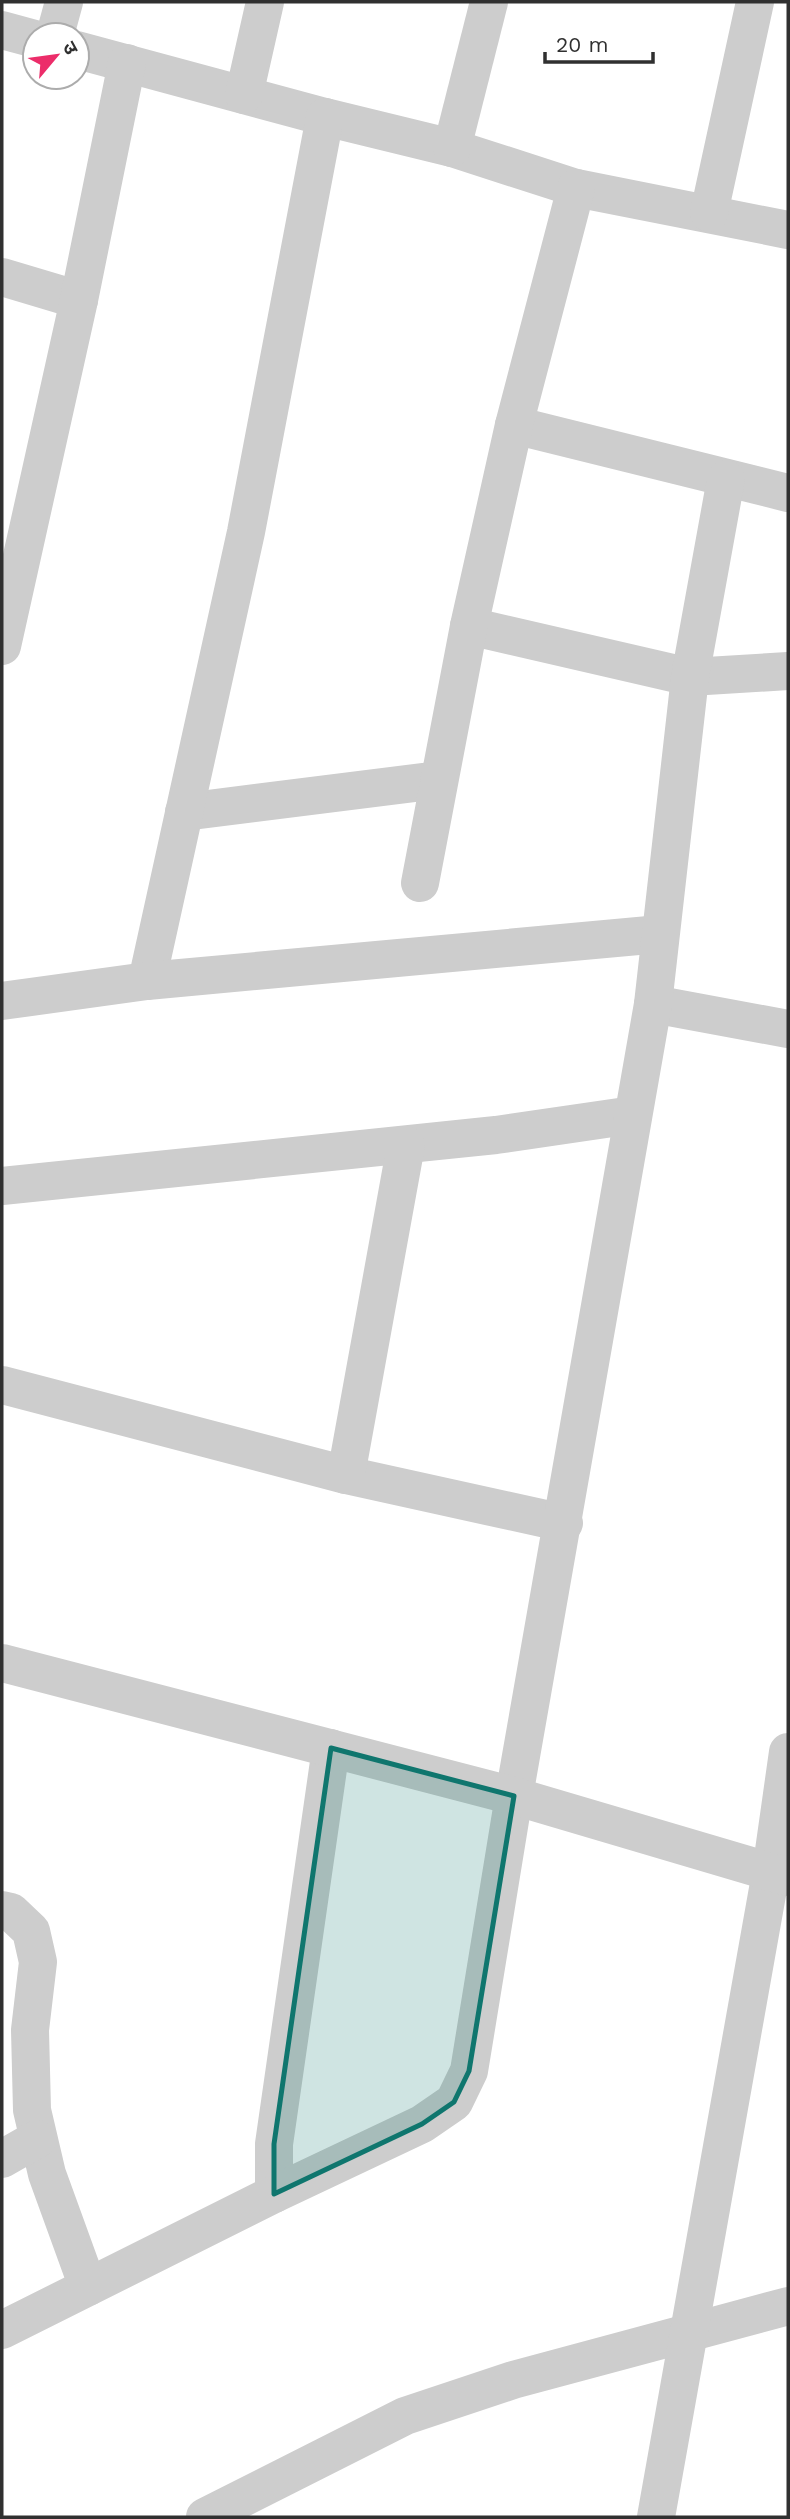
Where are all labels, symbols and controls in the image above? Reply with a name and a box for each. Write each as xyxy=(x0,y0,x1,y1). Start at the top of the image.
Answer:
north arrow xyxy=(21,21,91,91)
scale bar xyxy=(545,21,654,65)
text: 20 m xyxy=(556,32,608,57)
text: उ xyxy=(58,38,84,59)

